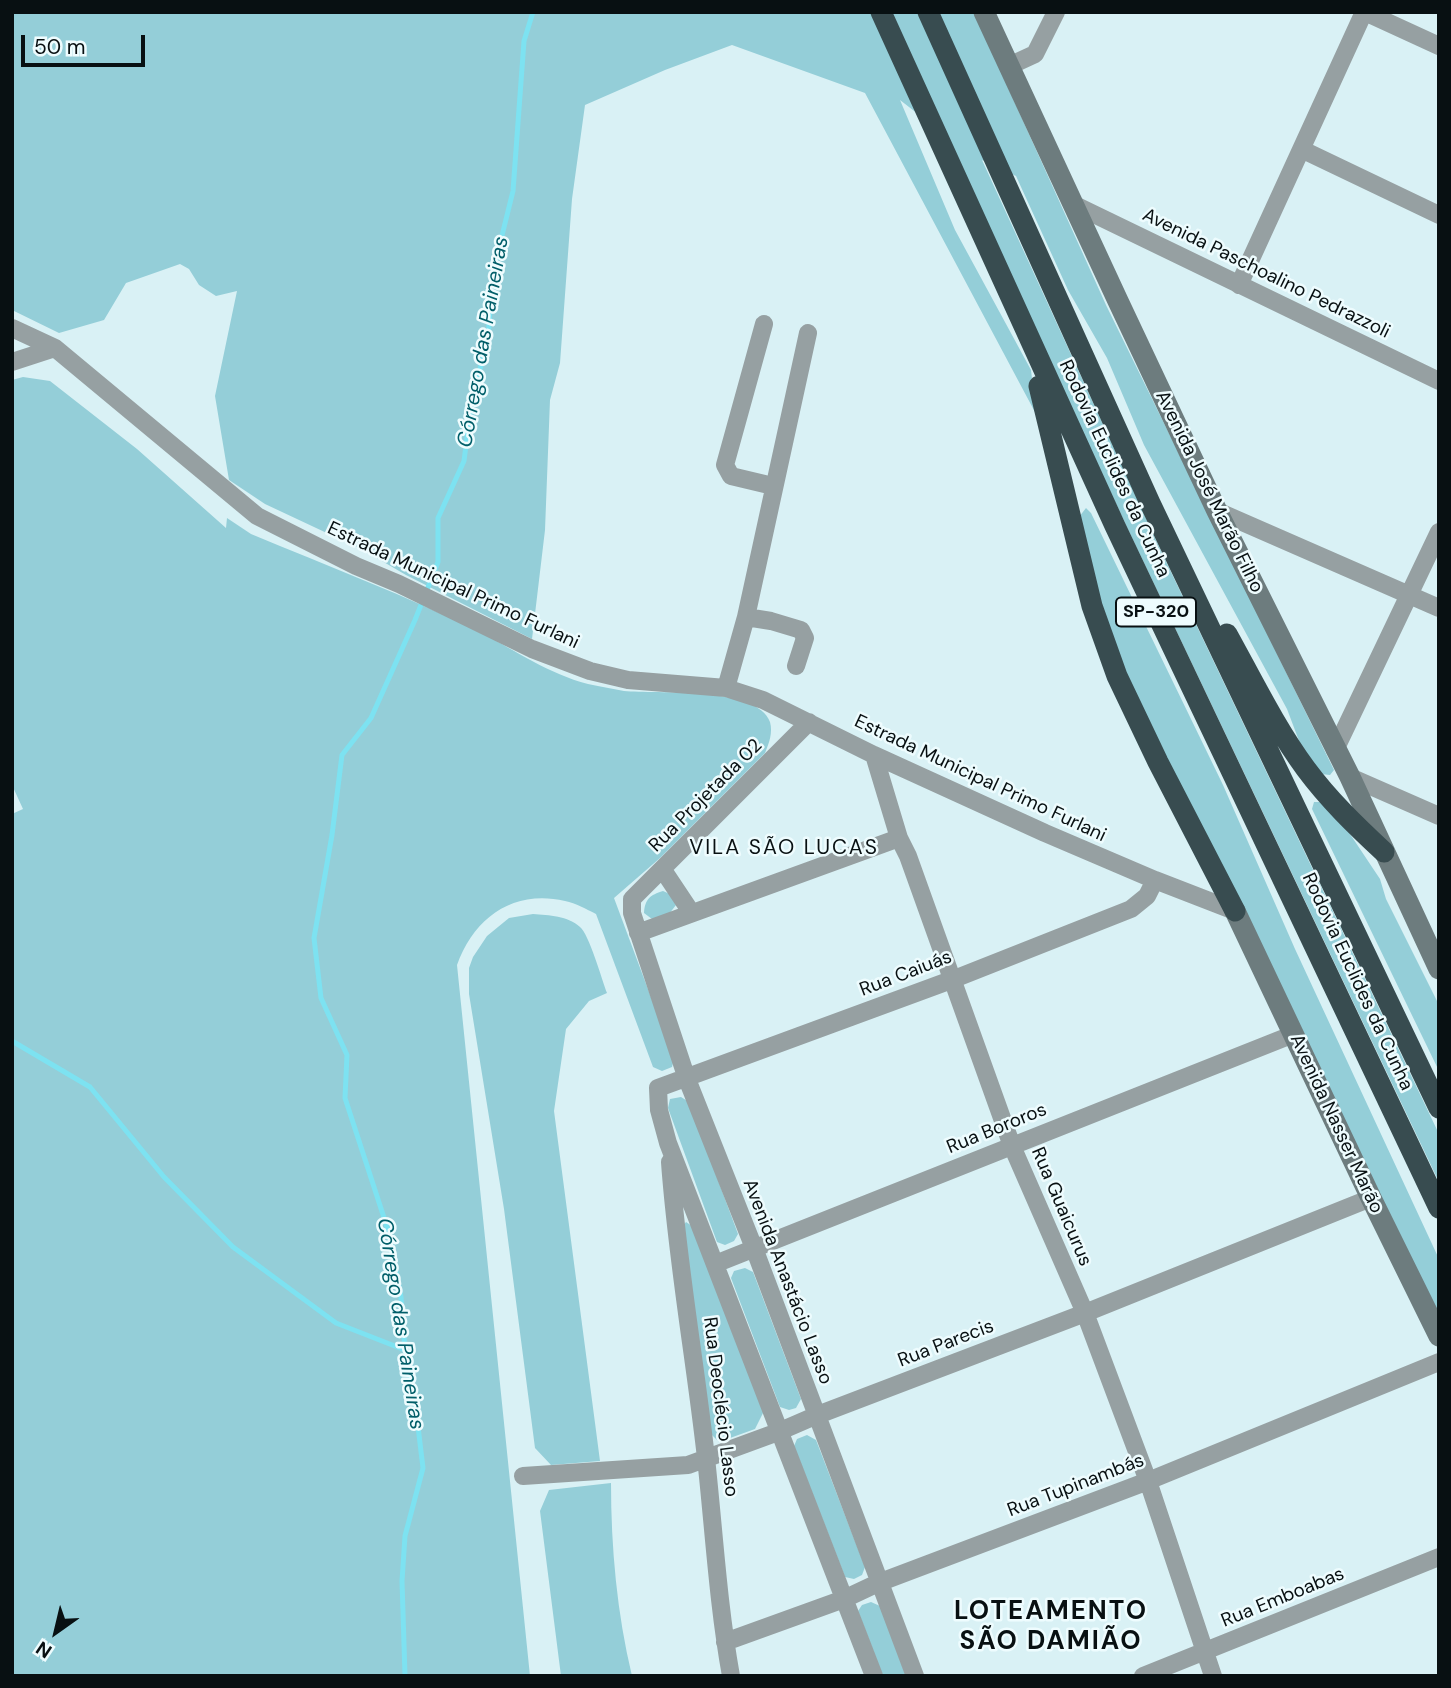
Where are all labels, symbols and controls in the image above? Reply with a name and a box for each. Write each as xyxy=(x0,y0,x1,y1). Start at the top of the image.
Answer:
scale bar xyxy=(24,21,149,65)
text: 50 m xyxy=(34,33,85,61)
street label: Avenida Paschoalino Pedrazzoli xyxy=(1138,204,1394,344)
water label: Córrego das Paineiras xyxy=(453,235,515,449)
street label: Rodovia Euclides da Cunha xyxy=(1054,357,1174,581)
street label: Avenida José Marão Filho xyxy=(1150,387,1268,597)
street label: Estrada Municipal Primo Furlani xyxy=(323,518,583,654)
road number: SP-320 xyxy=(1116,598,1196,626)
street label: Estrada Municipal Primo Furlani xyxy=(850,711,1110,847)
street label: Rua Projetada 02 xyxy=(645,735,767,857)
district label: VILA SÃO LUCAS xyxy=(691,835,877,861)
street label: Rodovia Euclides da Cunha xyxy=(1297,870,1417,1094)
street label: Rua Caiuás xyxy=(857,946,955,1002)
street label: Avenida Nasser Marão xyxy=(1284,1031,1388,1217)
street label: Rua Bororos xyxy=(944,1099,1050,1159)
street label: Rua Guaicurus xyxy=(1026,1144,1096,1270)
street label: Avenida Anastácio Lasso xyxy=(737,1176,837,1388)
water label: Córrego das Paineiras xyxy=(371,1217,429,1431)
street label: Rua Parecis xyxy=(895,1315,997,1373)
street label: Rua Deoclécio Lasso xyxy=(698,1316,742,1498)
street label: Rua Tupinambás xyxy=(1004,1449,1148,1523)
street label: Rua Emboabas xyxy=(1218,1563,1348,1633)
district label: LOTEAMENTO SÃO DAMIÃO xyxy=(955,1596,1147,1658)
north arrow xyxy=(21,1597,91,1667)
text: N xyxy=(31,1636,57,1664)

